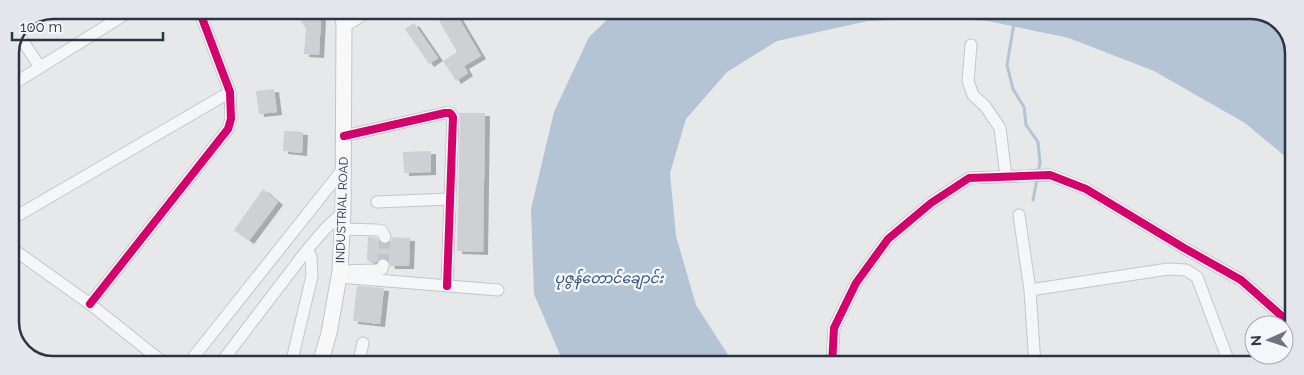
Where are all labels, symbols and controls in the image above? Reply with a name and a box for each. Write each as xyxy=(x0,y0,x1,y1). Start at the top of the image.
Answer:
scale bar xyxy=(12,10,164,42)
text: 100 m xyxy=(20,18,62,36)
street label: INDUSTRIAL ROAD xyxy=(333,156,351,263)
water label: ပုဇွန်တောင်ချောင်း xyxy=(555,268,665,290)
north arrow xyxy=(1244,315,1294,365)
text: N xyxy=(1248,335,1264,346)

